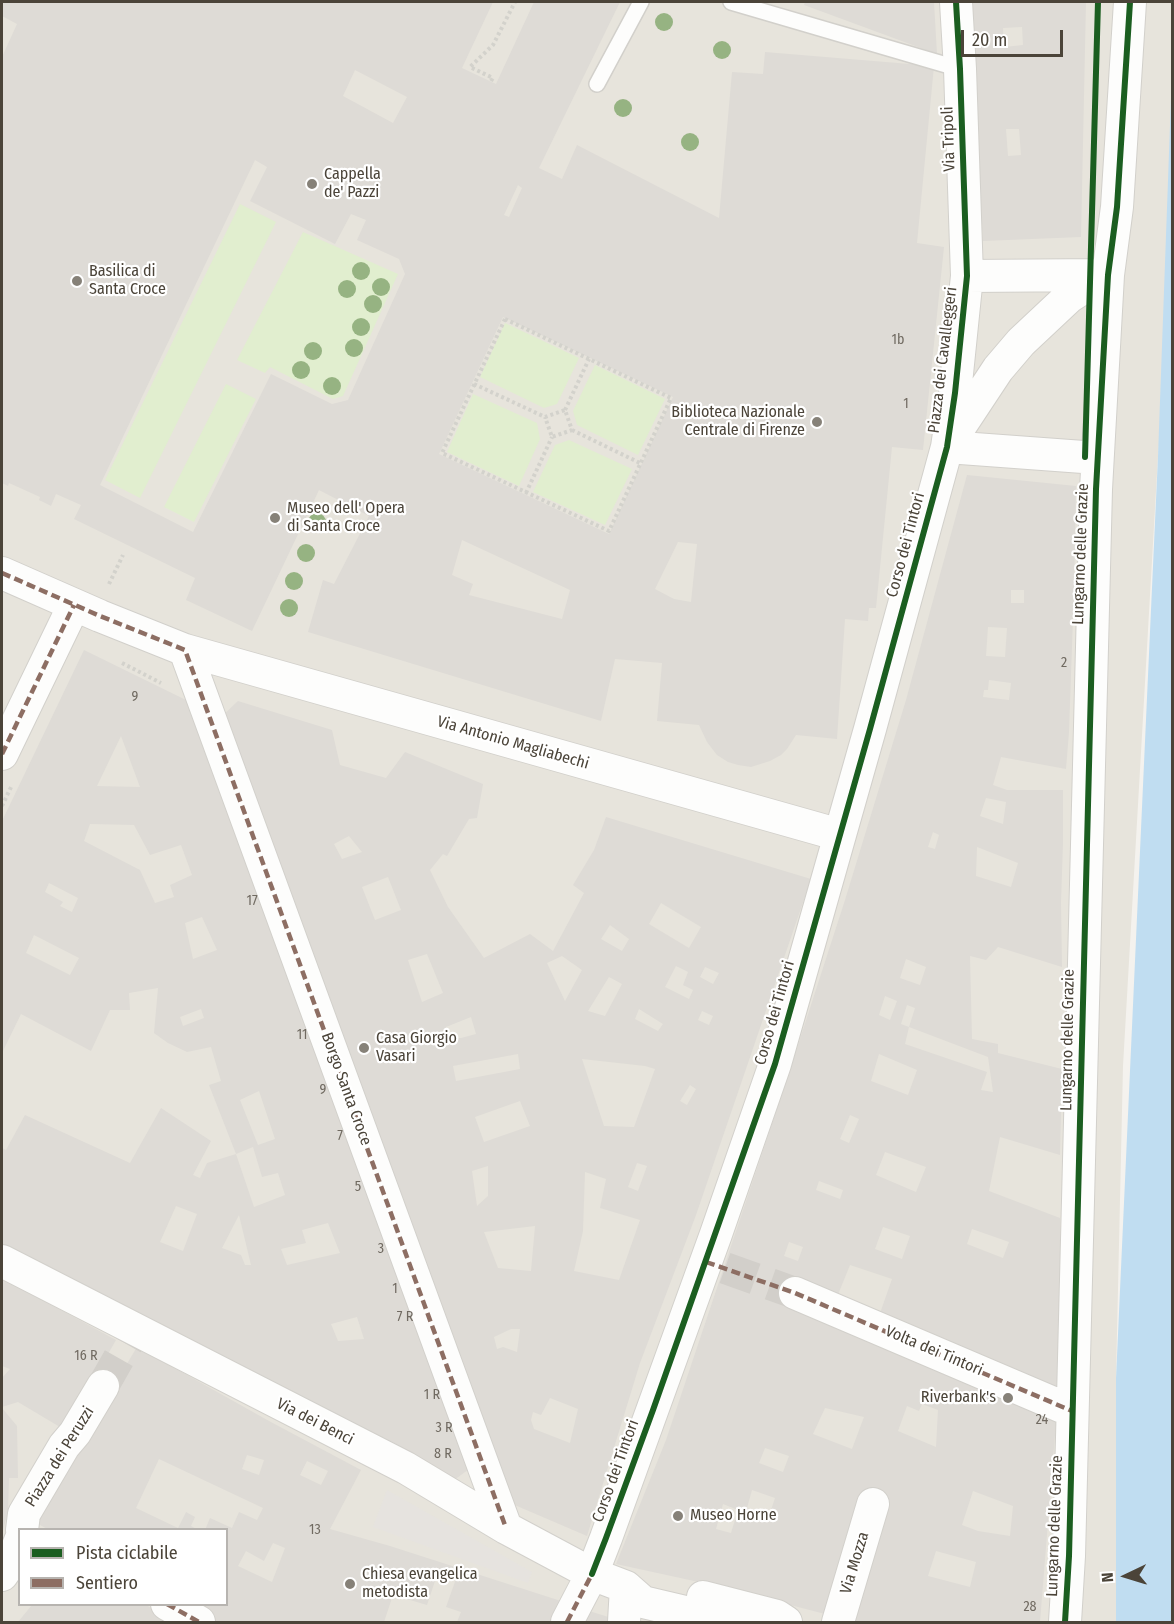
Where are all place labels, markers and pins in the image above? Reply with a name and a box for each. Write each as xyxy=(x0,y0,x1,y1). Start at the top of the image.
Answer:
place label: Cappella de' Pazzi xyxy=(324,165,381,203)
marker: Cappella de' Pazzi xyxy=(305,177,319,191)
place label: Basilica di Santa Croce xyxy=(89,262,166,300)
marker: Basilica di Santa Croce xyxy=(70,274,84,288)
place label: Biblioteca Nazionale Centrale di Firenze xyxy=(671,403,805,441)
marker: Biblioteca Nazionale Centrale di Firenze xyxy=(810,415,824,429)
place label: Museo dell' Opera di Santa Croce xyxy=(287,499,405,537)
marker: Museo dell' Opera di Santa Croce xyxy=(268,511,282,525)
place label: Casa Giorgio Vasari xyxy=(376,1029,457,1067)
marker: Casa Giorgio Vasari xyxy=(357,1041,371,1055)
place label: Riverbank's xyxy=(921,1388,996,1408)
marker: Riverbank's xyxy=(1001,1391,1015,1405)
place label: Museo Horne xyxy=(690,1506,777,1526)
marker: Museo Horne xyxy=(671,1509,685,1523)
place label: Chiesa evangelica metodista xyxy=(362,1565,478,1603)
marker: Chiesa evangelica metodista xyxy=(343,1577,357,1591)

